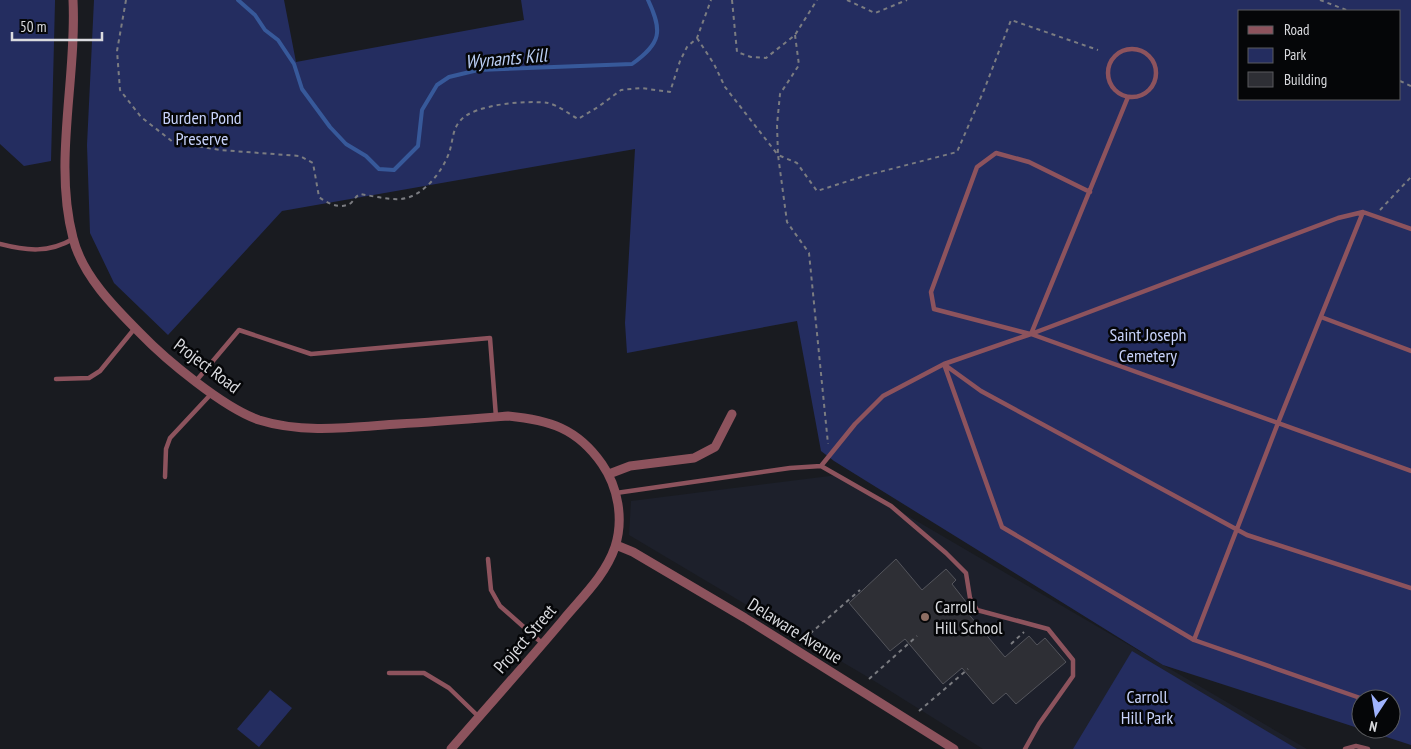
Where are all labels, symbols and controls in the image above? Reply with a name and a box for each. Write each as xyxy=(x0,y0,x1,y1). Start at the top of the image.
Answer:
scale bar xyxy=(12,10,102,42)
legend xyxy=(1238,10,1401,100)
text: 50 m xyxy=(20,17,46,36)
text: Road xyxy=(1284,20,1310,39)
water label: Wynants Kill xyxy=(464,42,549,74)
text: Park xyxy=(1284,45,1306,64)
text: Building xyxy=(1284,70,1327,89)
park label: Burden Pond Preserve xyxy=(162,106,242,150)
park label: Saint Joseph Cemetery xyxy=(1110,323,1186,367)
street label: Project Road xyxy=(169,333,245,398)
street label: Delaware Avenue xyxy=(744,592,847,669)
place label: Carroll Hill School xyxy=(935,595,1003,639)
street label: Project Street xyxy=(488,599,561,678)
marker: Carroll Hill School xyxy=(919,611,931,623)
park label: Carroll Hill Park xyxy=(1121,685,1173,729)
north arrow xyxy=(1351,689,1401,739)
text: N xyxy=(1368,717,1379,736)

